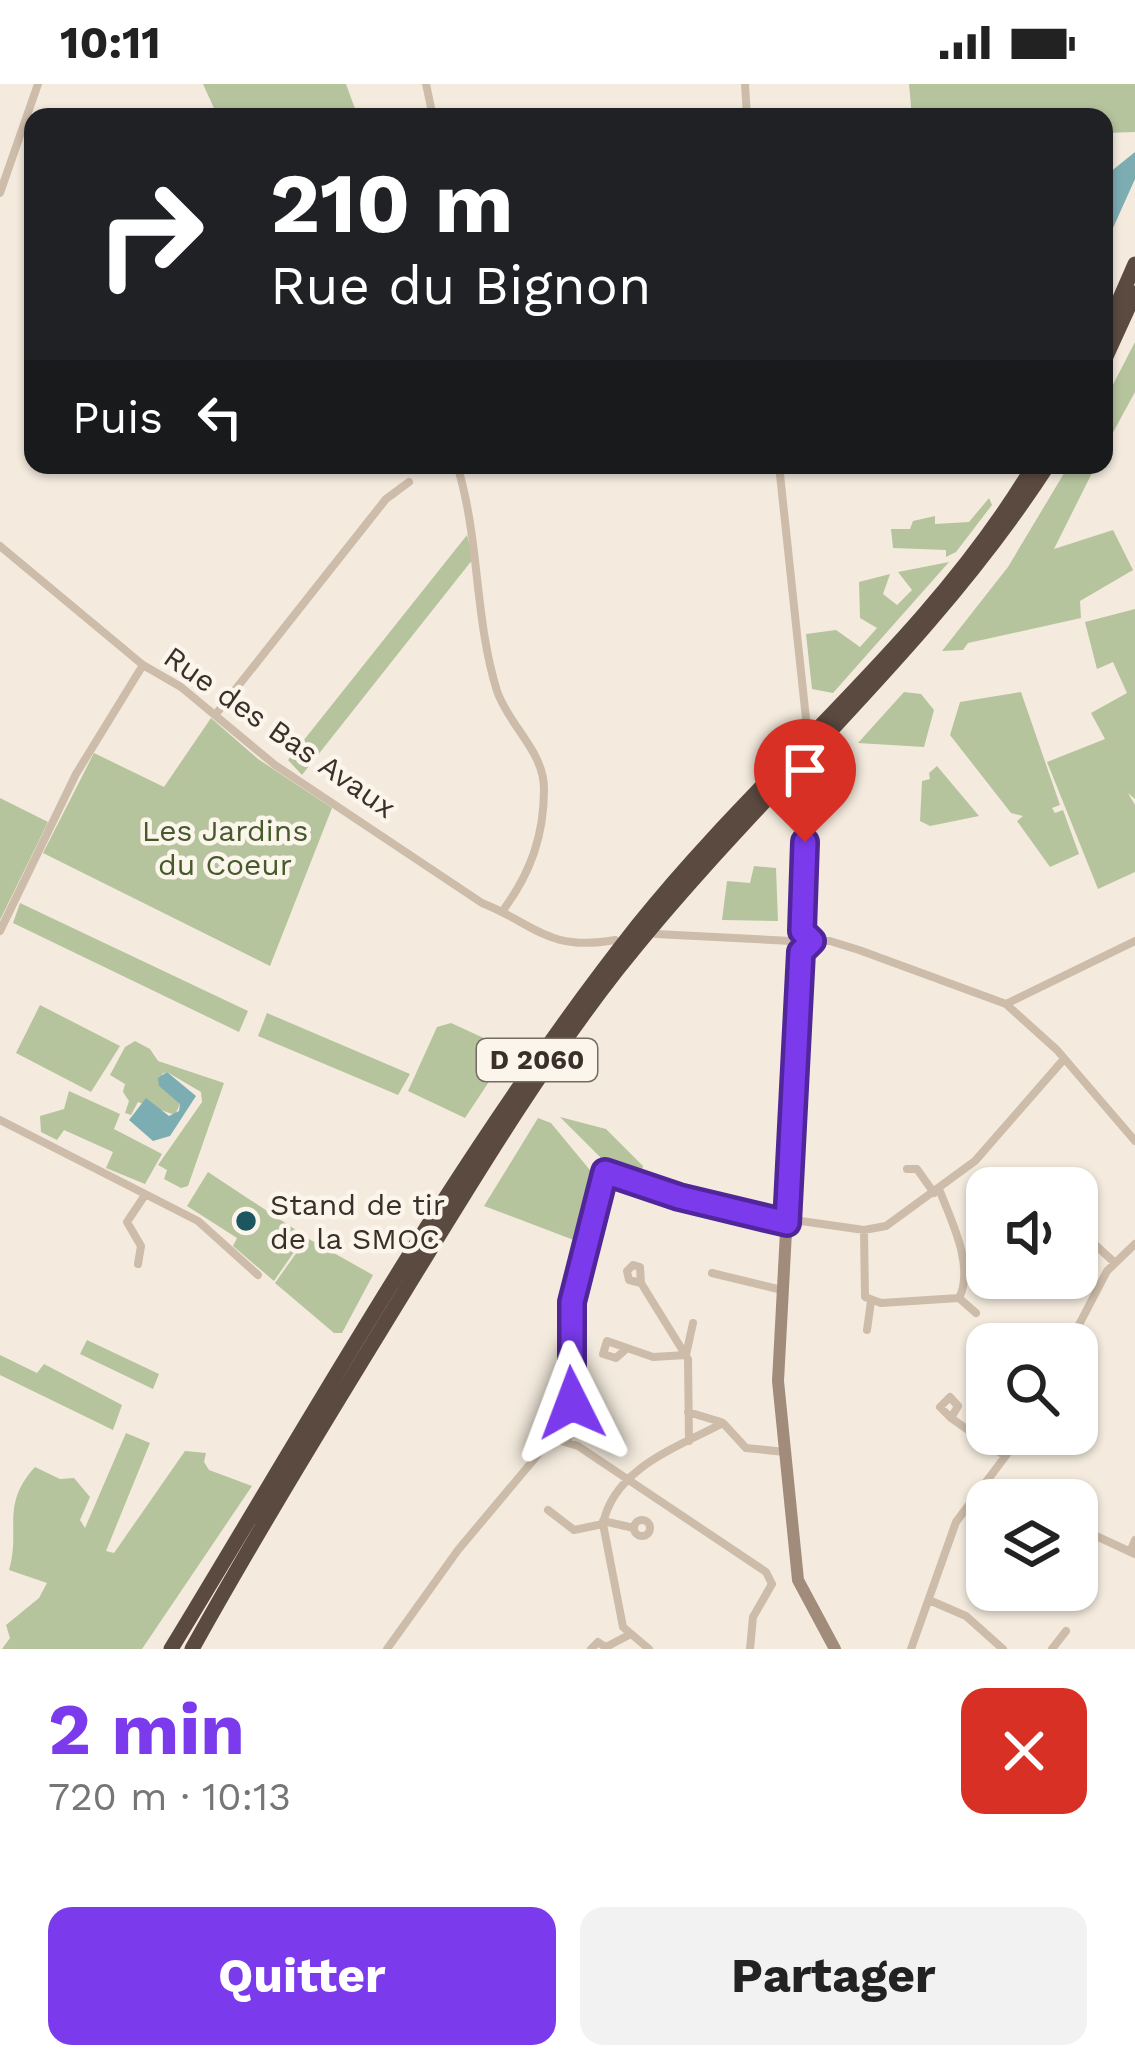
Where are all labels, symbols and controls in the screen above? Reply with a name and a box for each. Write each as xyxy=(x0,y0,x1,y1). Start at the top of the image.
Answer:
text: 10:11 xyxy=(60,16,161,69)
text: 210 m xyxy=(270,154,513,252)
icon: right xyxy=(72,156,228,312)
text: Rue du Bignon xyxy=(270,254,651,317)
icon: left xyxy=(187,384,253,450)
text: Puis xyxy=(72,391,163,444)
street label: Rue des Bas Avaux xyxy=(157,639,403,825)
pin xyxy=(754,719,856,842)
icon: arrive xyxy=(772,737,838,803)
park label: Les Jardins du Coeur xyxy=(142,813,308,882)
road number: D 2060 xyxy=(477,1039,597,1081)
map controls xyxy=(966,1167,1098,1611)
button: sound xyxy=(966,1167,1098,1299)
place label: Stand de tir de la SMOC xyxy=(270,1187,445,1256)
marker: Stand de tir de la SMOC xyxy=(233,1208,259,1234)
button: search xyxy=(966,1323,1098,1455)
position arrow xyxy=(509,1340,635,1466)
button: layers xyxy=(966,1479,1098,1611)
text: 2 min xyxy=(48,1687,245,1771)
button: close xyxy=(961,1688,1087,1814)
text: 720 m · 10:13 xyxy=(48,1774,291,1819)
button: Quitter xyxy=(48,1907,556,2045)
button: Partager xyxy=(580,1907,1087,2045)

